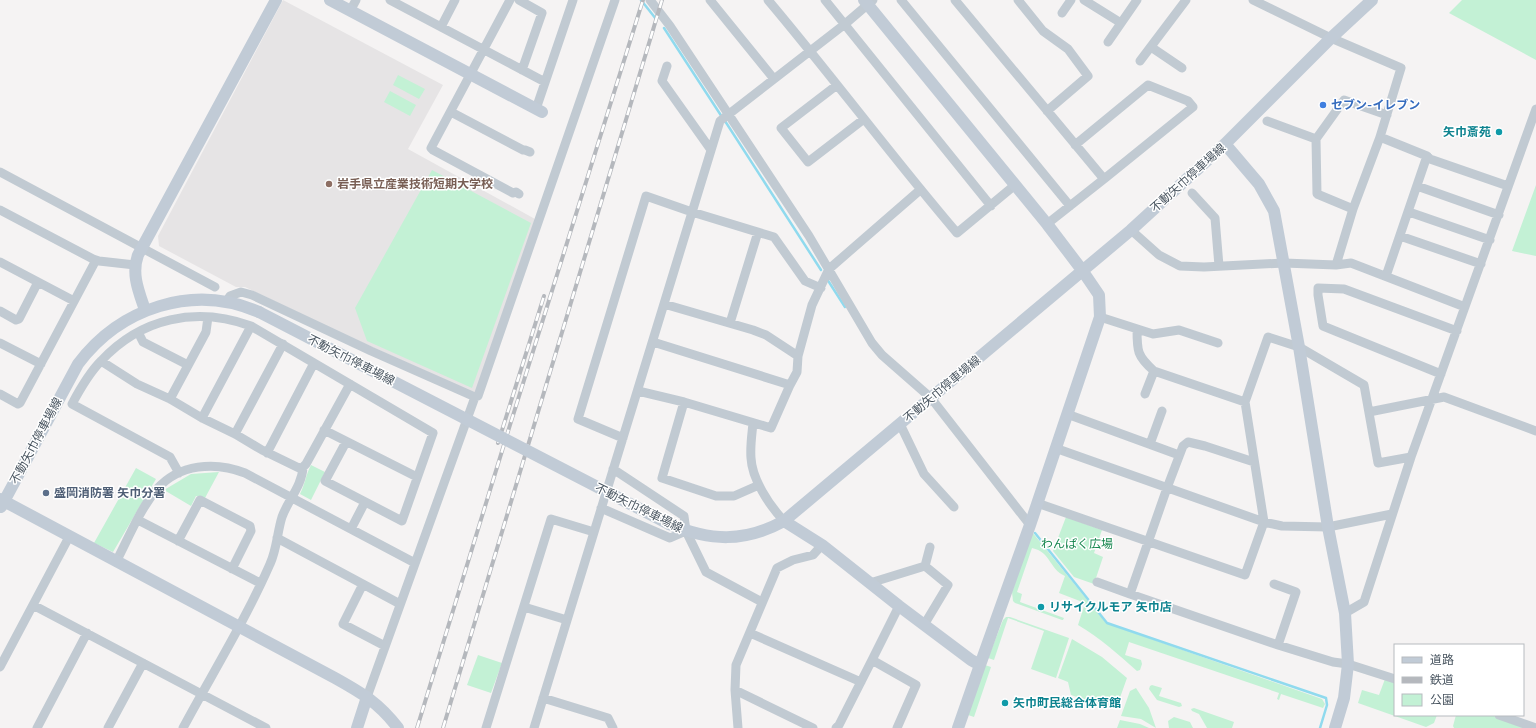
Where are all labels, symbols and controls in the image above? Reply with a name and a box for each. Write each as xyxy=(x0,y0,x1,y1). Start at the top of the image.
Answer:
place label: セブン-イレブン xyxy=(1331,97,1420,113)
marker: セブン-イレブン xyxy=(1318,100,1328,110)
place label: 矢巾斎苑 xyxy=(1443,124,1491,140)
marker: 矢巾斎苑 xyxy=(1494,127,1504,137)
street label: 不動矢巾停車場線 xyxy=(1147,140,1229,216)
place label: 岩手県立産業技術短期大学校 xyxy=(337,176,493,192)
marker: 岩手県立産業技術短期大学校 xyxy=(324,179,334,189)
street label: 不動矢巾停車場線 xyxy=(305,331,397,389)
street label: 不動矢巾停車場線 xyxy=(900,352,984,426)
street label: 不動矢巾停車場線 xyxy=(6,395,66,487)
street label: 不動矢巾停車場線 xyxy=(592,480,686,536)
place label: 盛岡消防署 矢巾分署 xyxy=(54,485,165,501)
marker: 盛岡消防署 矢巾分署 xyxy=(41,488,51,498)
park label: わんぱく広場 xyxy=(1041,536,1113,552)
place label: リサイクルモア 矢巾店 xyxy=(1049,599,1172,615)
marker: リサイクルモア 矢巾店 xyxy=(1036,602,1046,612)
legend xyxy=(1394,644,1524,716)
text: 道路 xyxy=(1430,652,1454,668)
text: 鉄道 xyxy=(1430,672,1454,688)
text: 公園 xyxy=(1430,692,1454,708)
place label: 矢巾町民総合体育館 xyxy=(1013,695,1121,711)
marker: 矢巾町民総合体育館 xyxy=(1000,698,1010,708)

